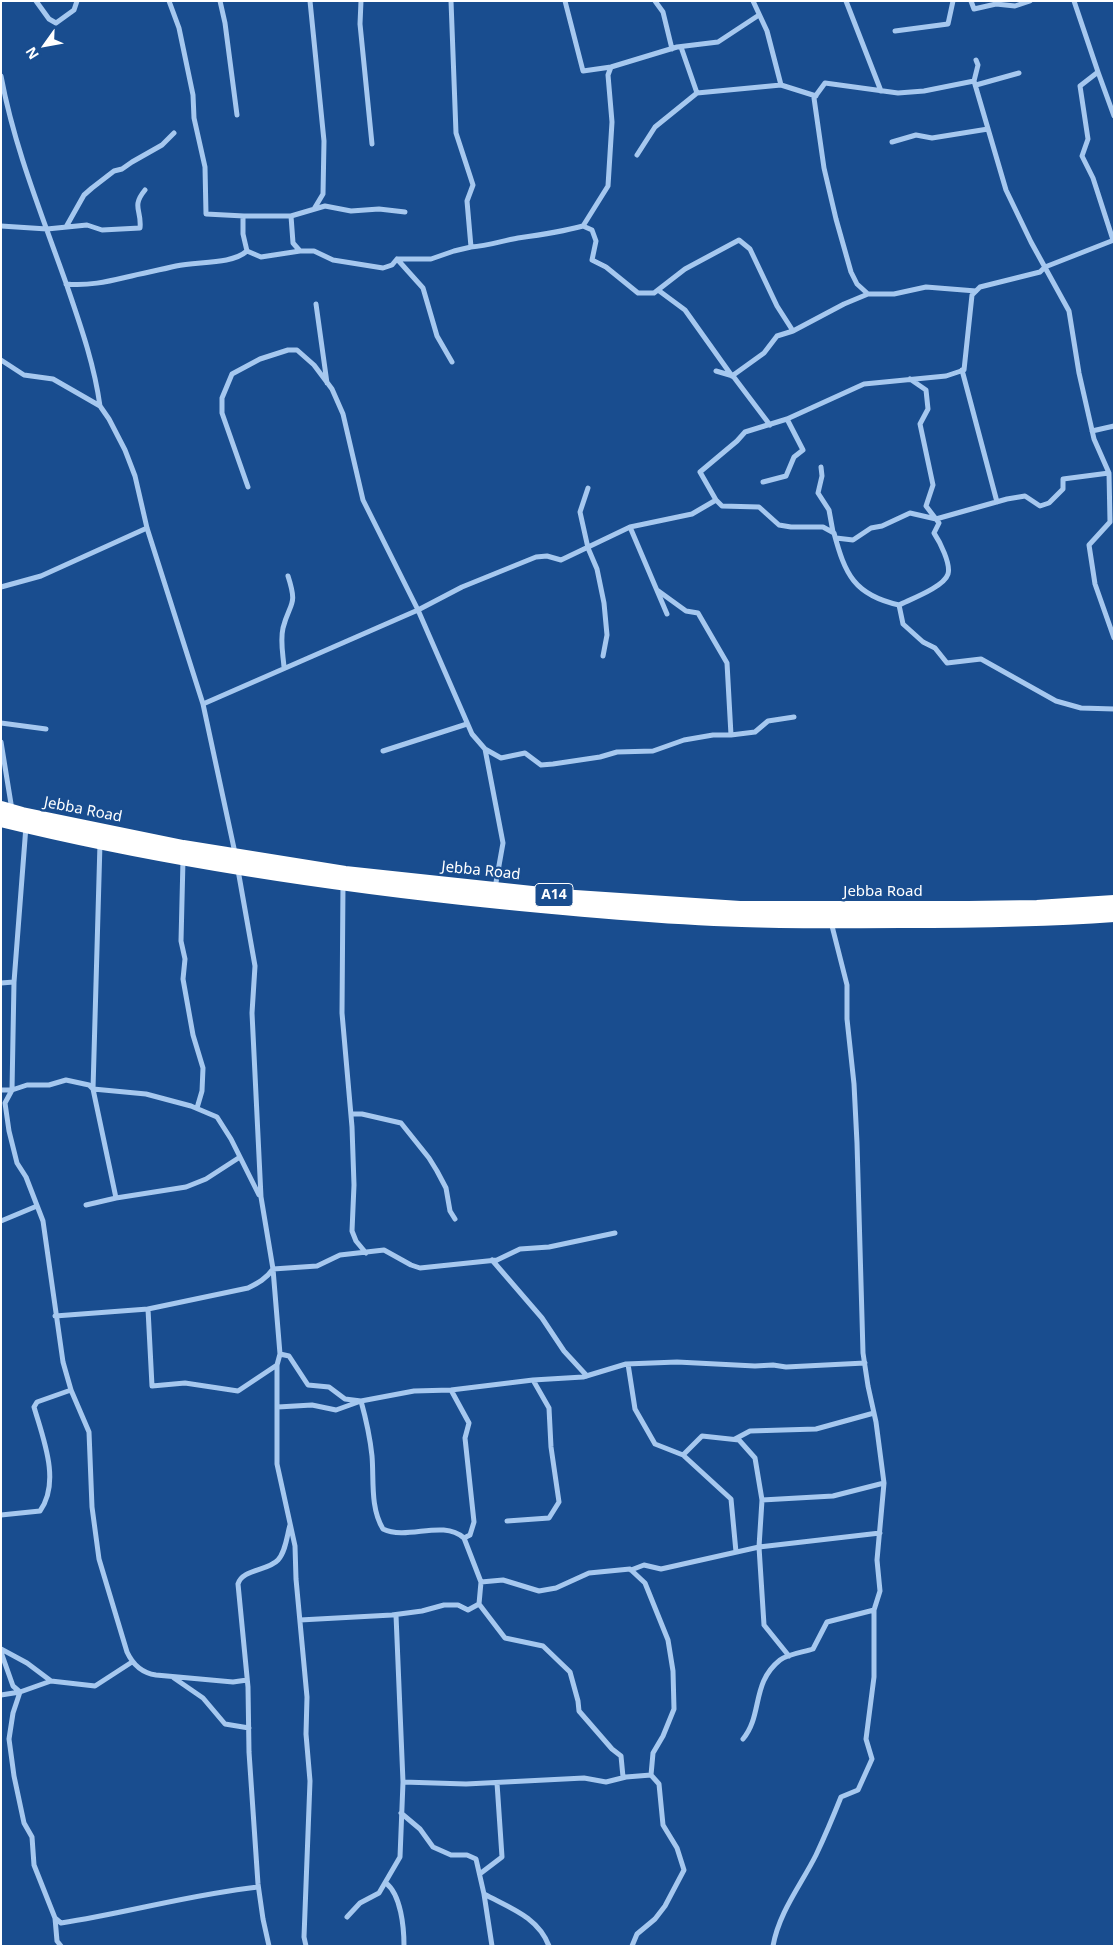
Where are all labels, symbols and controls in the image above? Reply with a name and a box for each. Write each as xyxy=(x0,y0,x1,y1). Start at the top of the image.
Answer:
north arrow xyxy=(20,20,70,70)
text: N xyxy=(21,43,43,63)
street label: Jebba Road xyxy=(42,794,124,826)
street label: Jebba Road xyxy=(441,858,521,884)
street label: Jebba Road xyxy=(843,883,923,901)
road number: A14 xyxy=(535,884,573,906)

